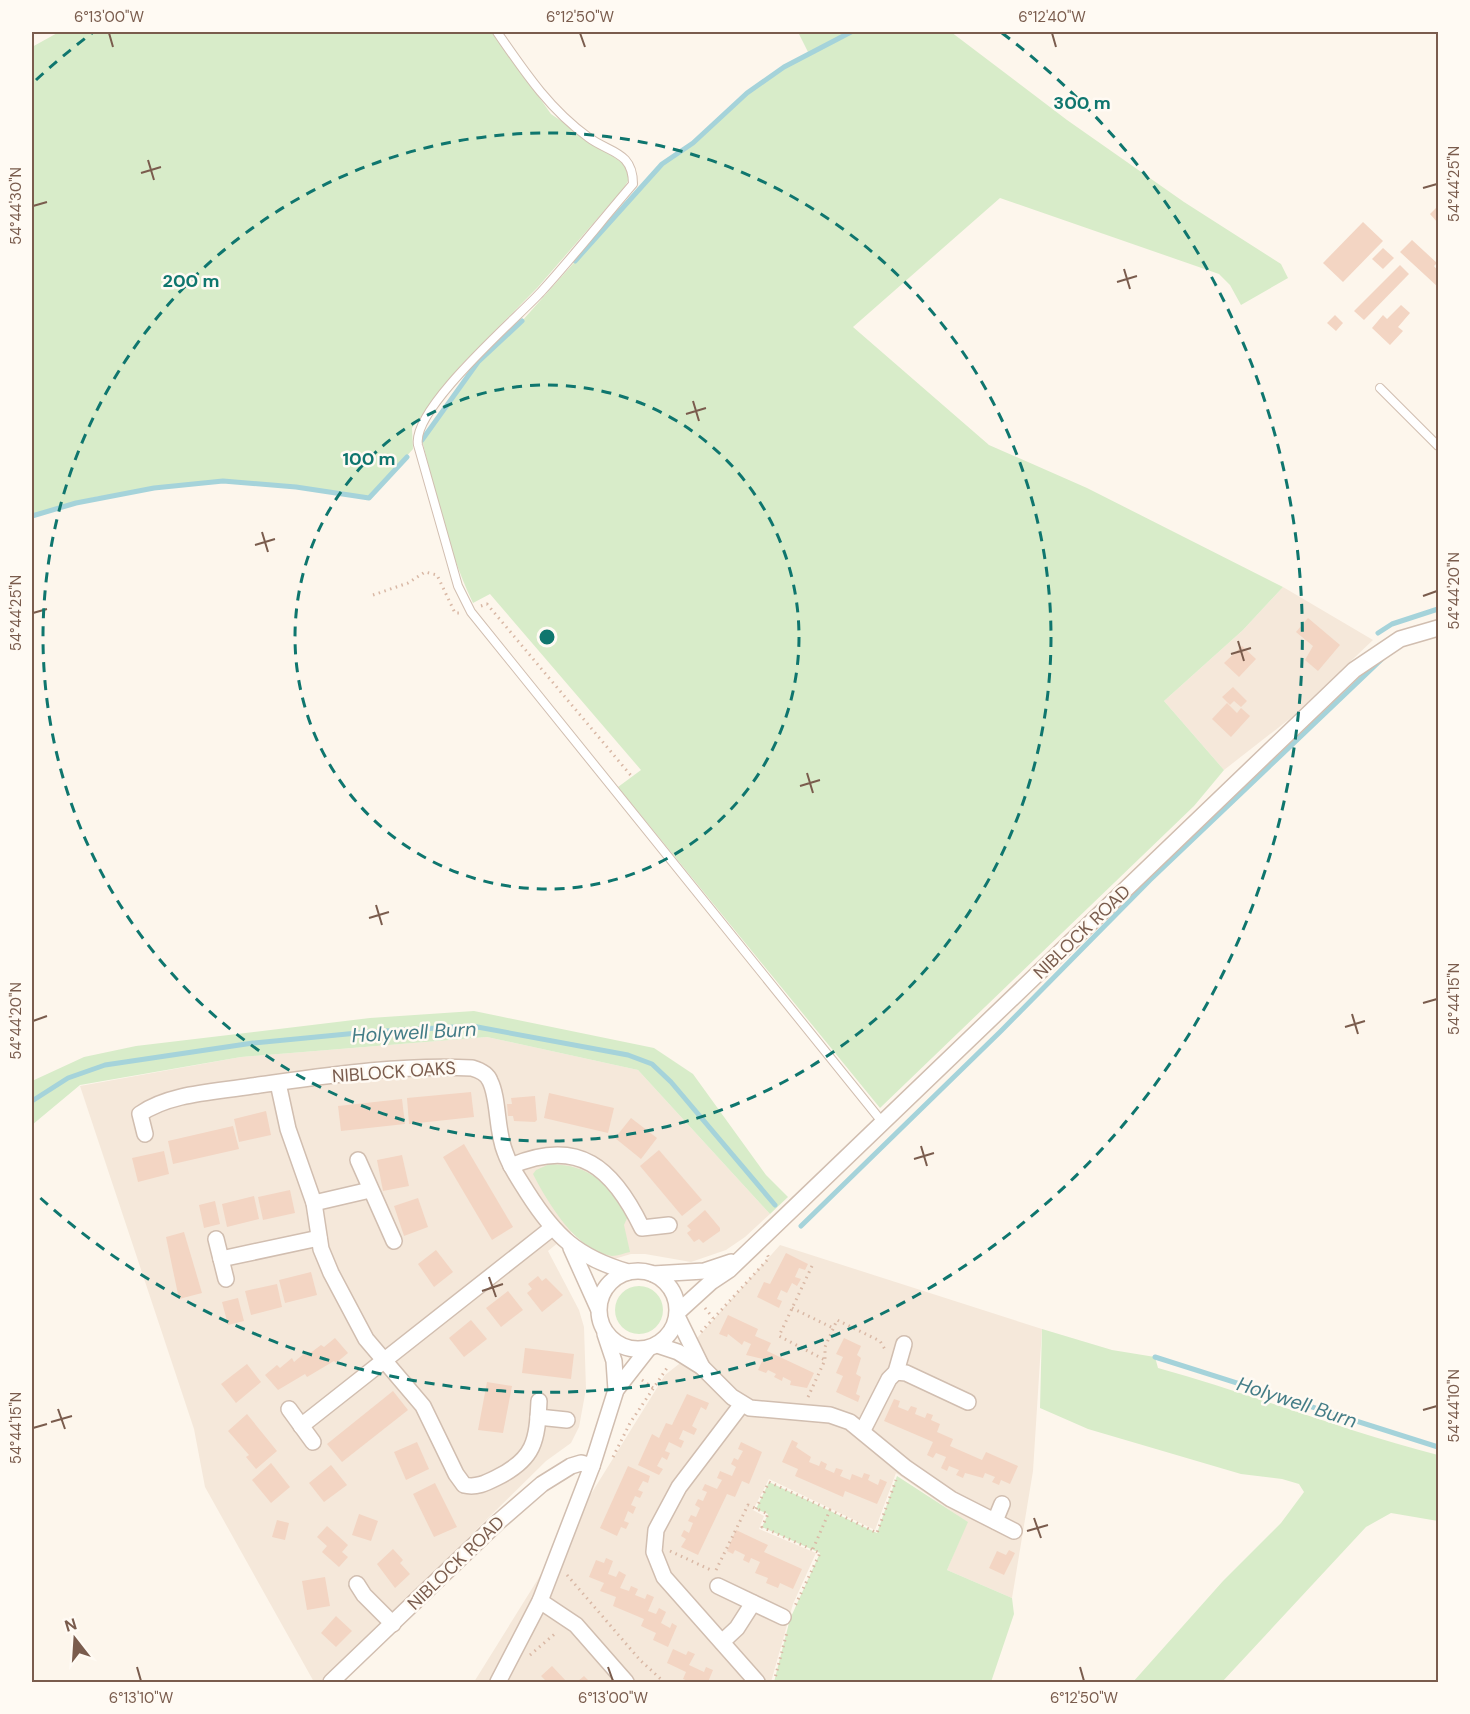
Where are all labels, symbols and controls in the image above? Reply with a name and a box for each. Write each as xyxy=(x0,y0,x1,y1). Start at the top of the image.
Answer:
text: 6°13'00"W xyxy=(74,7,144,27)
text: 6°12'50"W xyxy=(546,7,615,27)
text: 6°12'40"W xyxy=(1018,7,1086,27)
text: 300 m xyxy=(1053,91,1111,115)
text: 54°44'25"N xyxy=(1444,146,1464,222)
text: 54°44'30"N xyxy=(6,167,26,245)
text: 200 m xyxy=(163,269,219,293)
text: 100 m xyxy=(342,447,396,471)
text: 54°44'20"N xyxy=(1444,552,1464,630)
text: 54°44'25"N xyxy=(6,575,26,651)
centre of rings xyxy=(537,627,557,647)
street label: NIBLOCK ROAD xyxy=(1028,880,1136,984)
text: 54°44'15"N xyxy=(1444,963,1464,1035)
text: 54°44'20"N xyxy=(6,982,26,1060)
water label: Holywell Burn xyxy=(351,1016,477,1048)
street label: NIBLOCK OAKS xyxy=(331,1056,457,1088)
text: 54°44'10"N xyxy=(1444,1369,1464,1443)
water label: Holywell Burn xyxy=(1234,1370,1360,1434)
text: 54°44'15"N xyxy=(6,1392,26,1464)
street label: NIBLOCK ROAD xyxy=(402,1511,510,1615)
north arrow xyxy=(45,1609,105,1669)
text: N xyxy=(62,1613,79,1637)
text: 6°13'10"W xyxy=(109,1688,174,1708)
text: 6°13'00"W xyxy=(578,1688,648,1708)
text: 6°12'50"W xyxy=(1050,1688,1119,1708)

